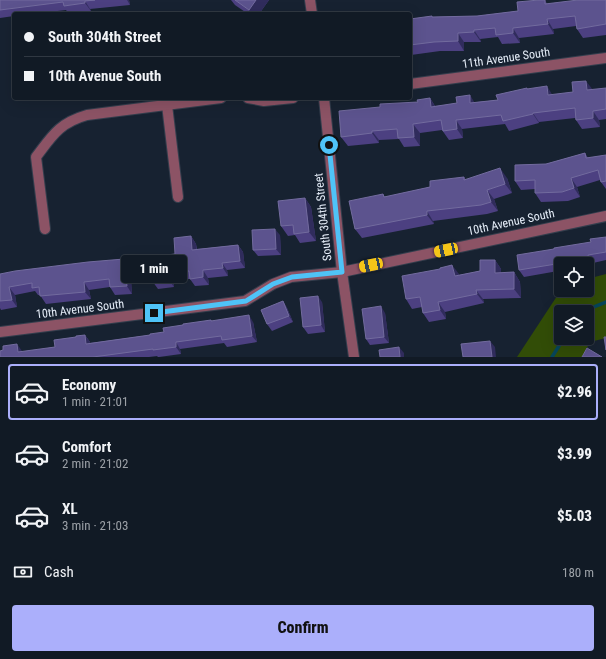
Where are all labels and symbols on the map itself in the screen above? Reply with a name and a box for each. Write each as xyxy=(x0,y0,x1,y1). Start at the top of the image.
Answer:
street label: 11th Avenue South xyxy=(461,45,551,71)
route start xyxy=(320,136,338,154)
street label: South 304th Street xyxy=(311,172,335,262)
street label: 10th Avenue South xyxy=(466,206,556,238)
car xyxy=(433,242,459,258)
callout: 1 min xyxy=(121,255,187,283)
car xyxy=(358,257,384,273)
street label: 10th Avenue South xyxy=(35,297,125,321)
route end xyxy=(145,304,163,322)

